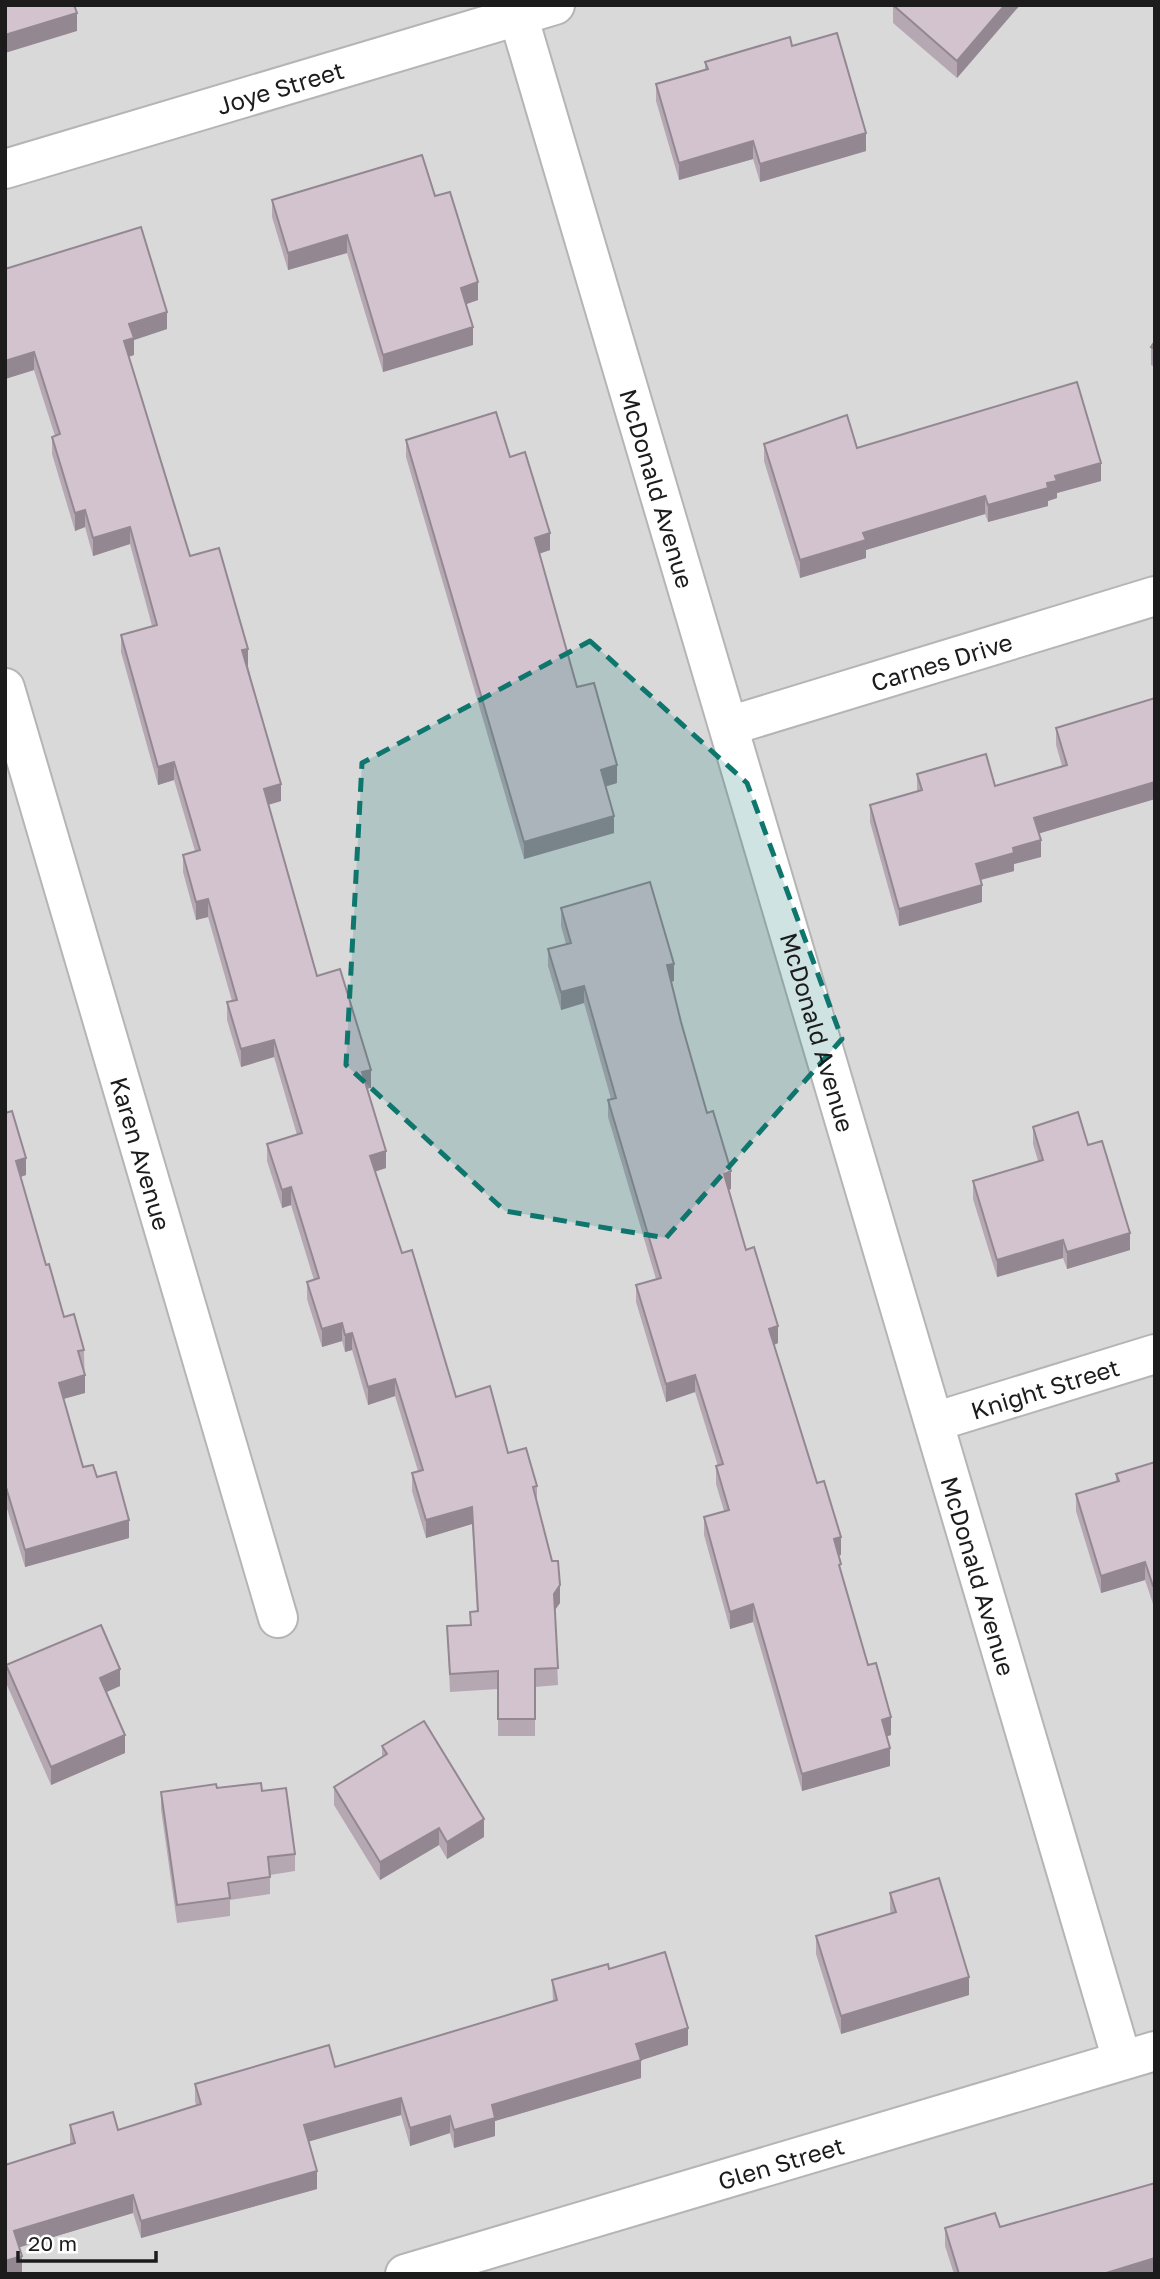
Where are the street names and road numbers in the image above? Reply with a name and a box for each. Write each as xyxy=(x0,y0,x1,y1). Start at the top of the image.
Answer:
street label: Joye Street xyxy=(213,54,347,120)
street label: McDonald Avenue xyxy=(615,385,701,591)
street label: Carnes Drive xyxy=(867,626,1015,696)
street label: McDonald Avenue xyxy=(775,929,862,1135)
street label: Karen Avenue xyxy=(105,1073,178,1233)
street label: Knight Street xyxy=(967,1351,1123,1424)
street label: McDonald Avenue xyxy=(936,1473,1022,1679)
street label: Glen Street xyxy=(714,2130,847,2195)

